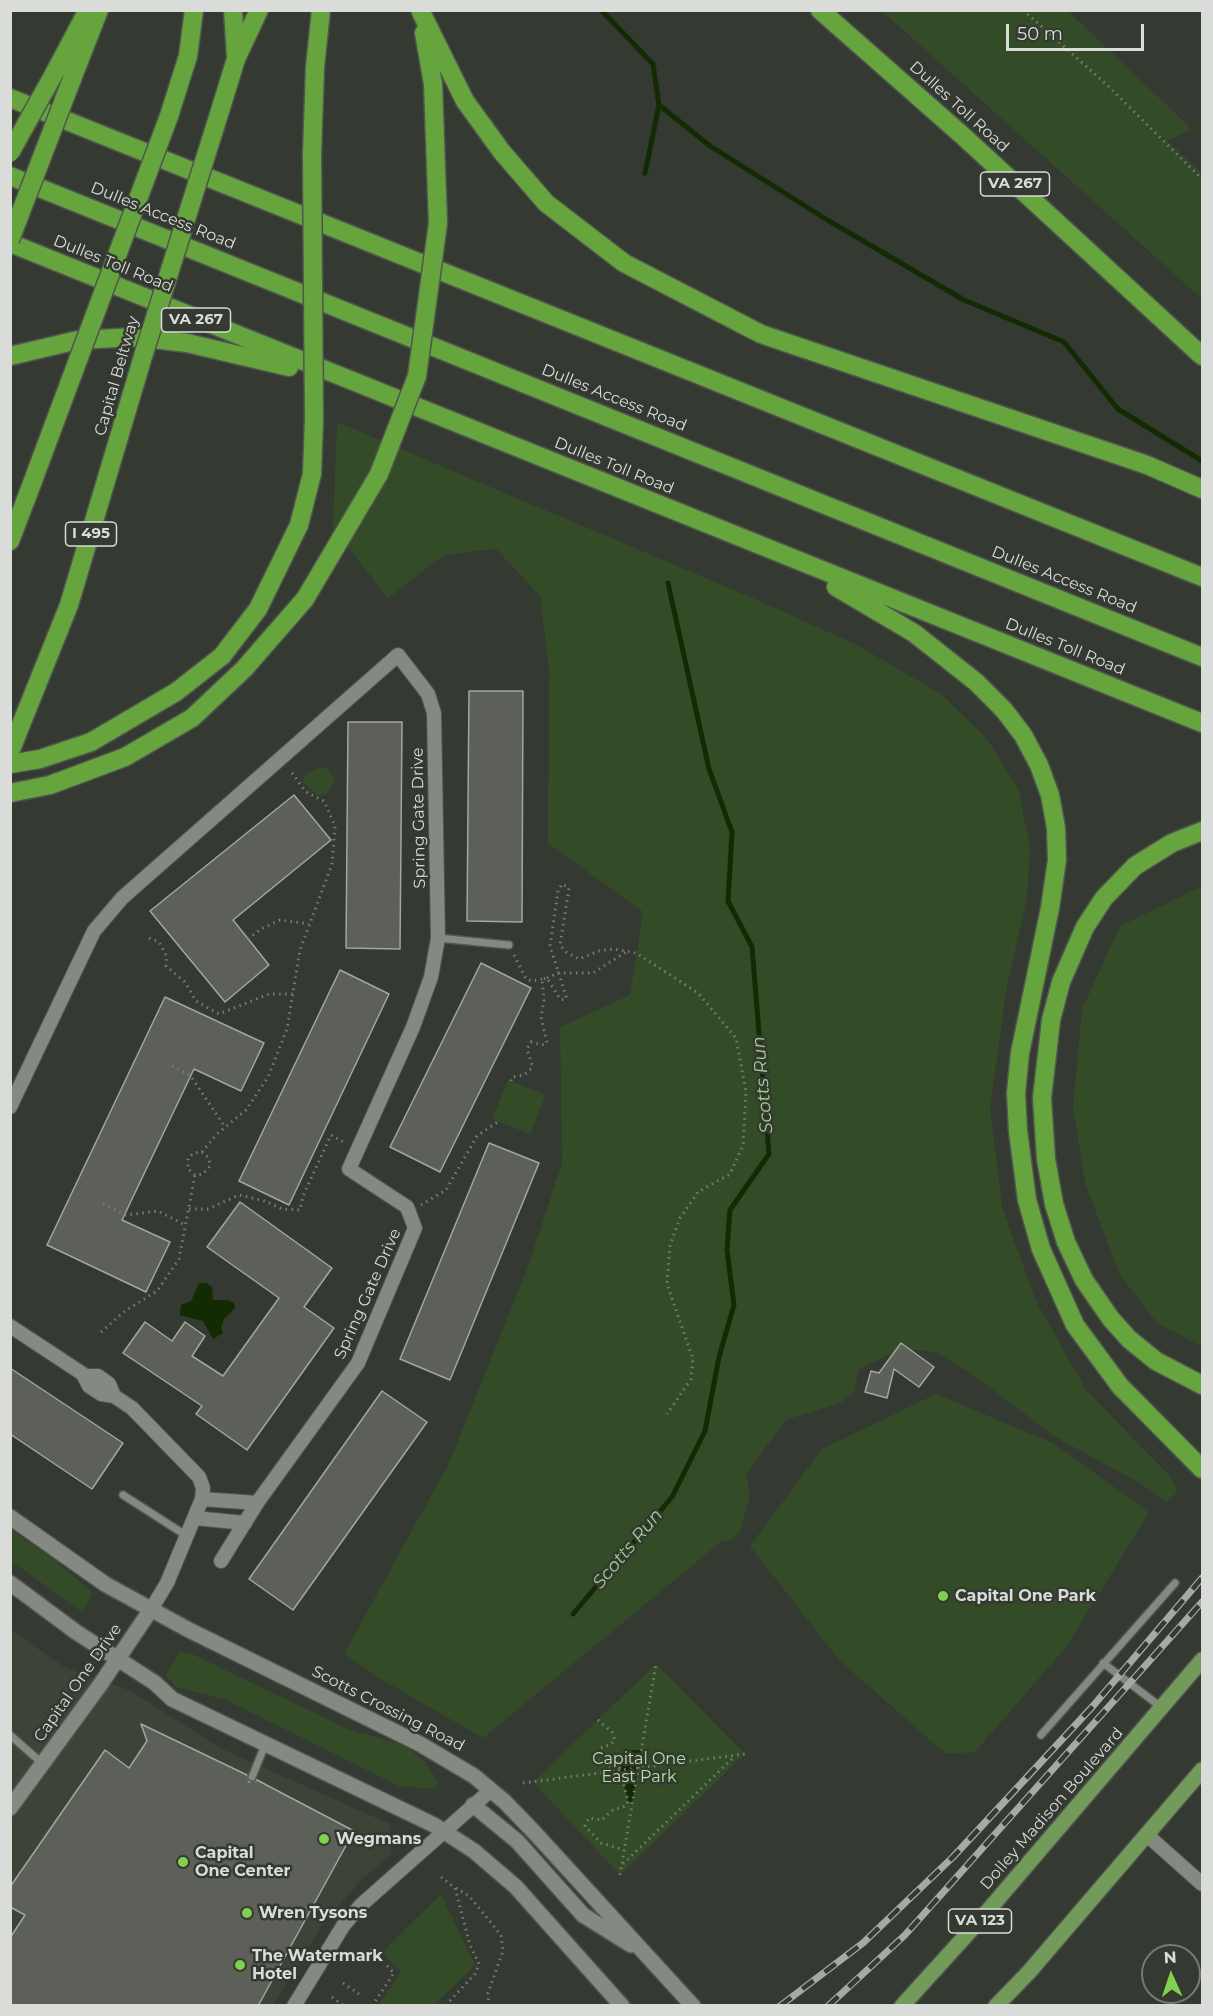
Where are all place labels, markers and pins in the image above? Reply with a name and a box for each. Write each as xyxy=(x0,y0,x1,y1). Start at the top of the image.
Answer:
place label: Capital One Park xyxy=(955,1586,1096,1606)
marker: Capital One Park xyxy=(936,1589,950,1603)
place label: Wegmans xyxy=(336,1829,421,1849)
marker: Wegmans xyxy=(317,1832,331,1846)
place label: Capital One Center xyxy=(195,1843,290,1881)
marker: Capital One Center xyxy=(176,1855,190,1869)
place label: Wren Tysons xyxy=(259,1903,367,1923)
marker: Wren Tysons xyxy=(240,1906,254,1920)
place label: The Watermark Hotel xyxy=(252,1946,383,1984)
marker: The Watermark Hotel xyxy=(233,1958,247,1972)

